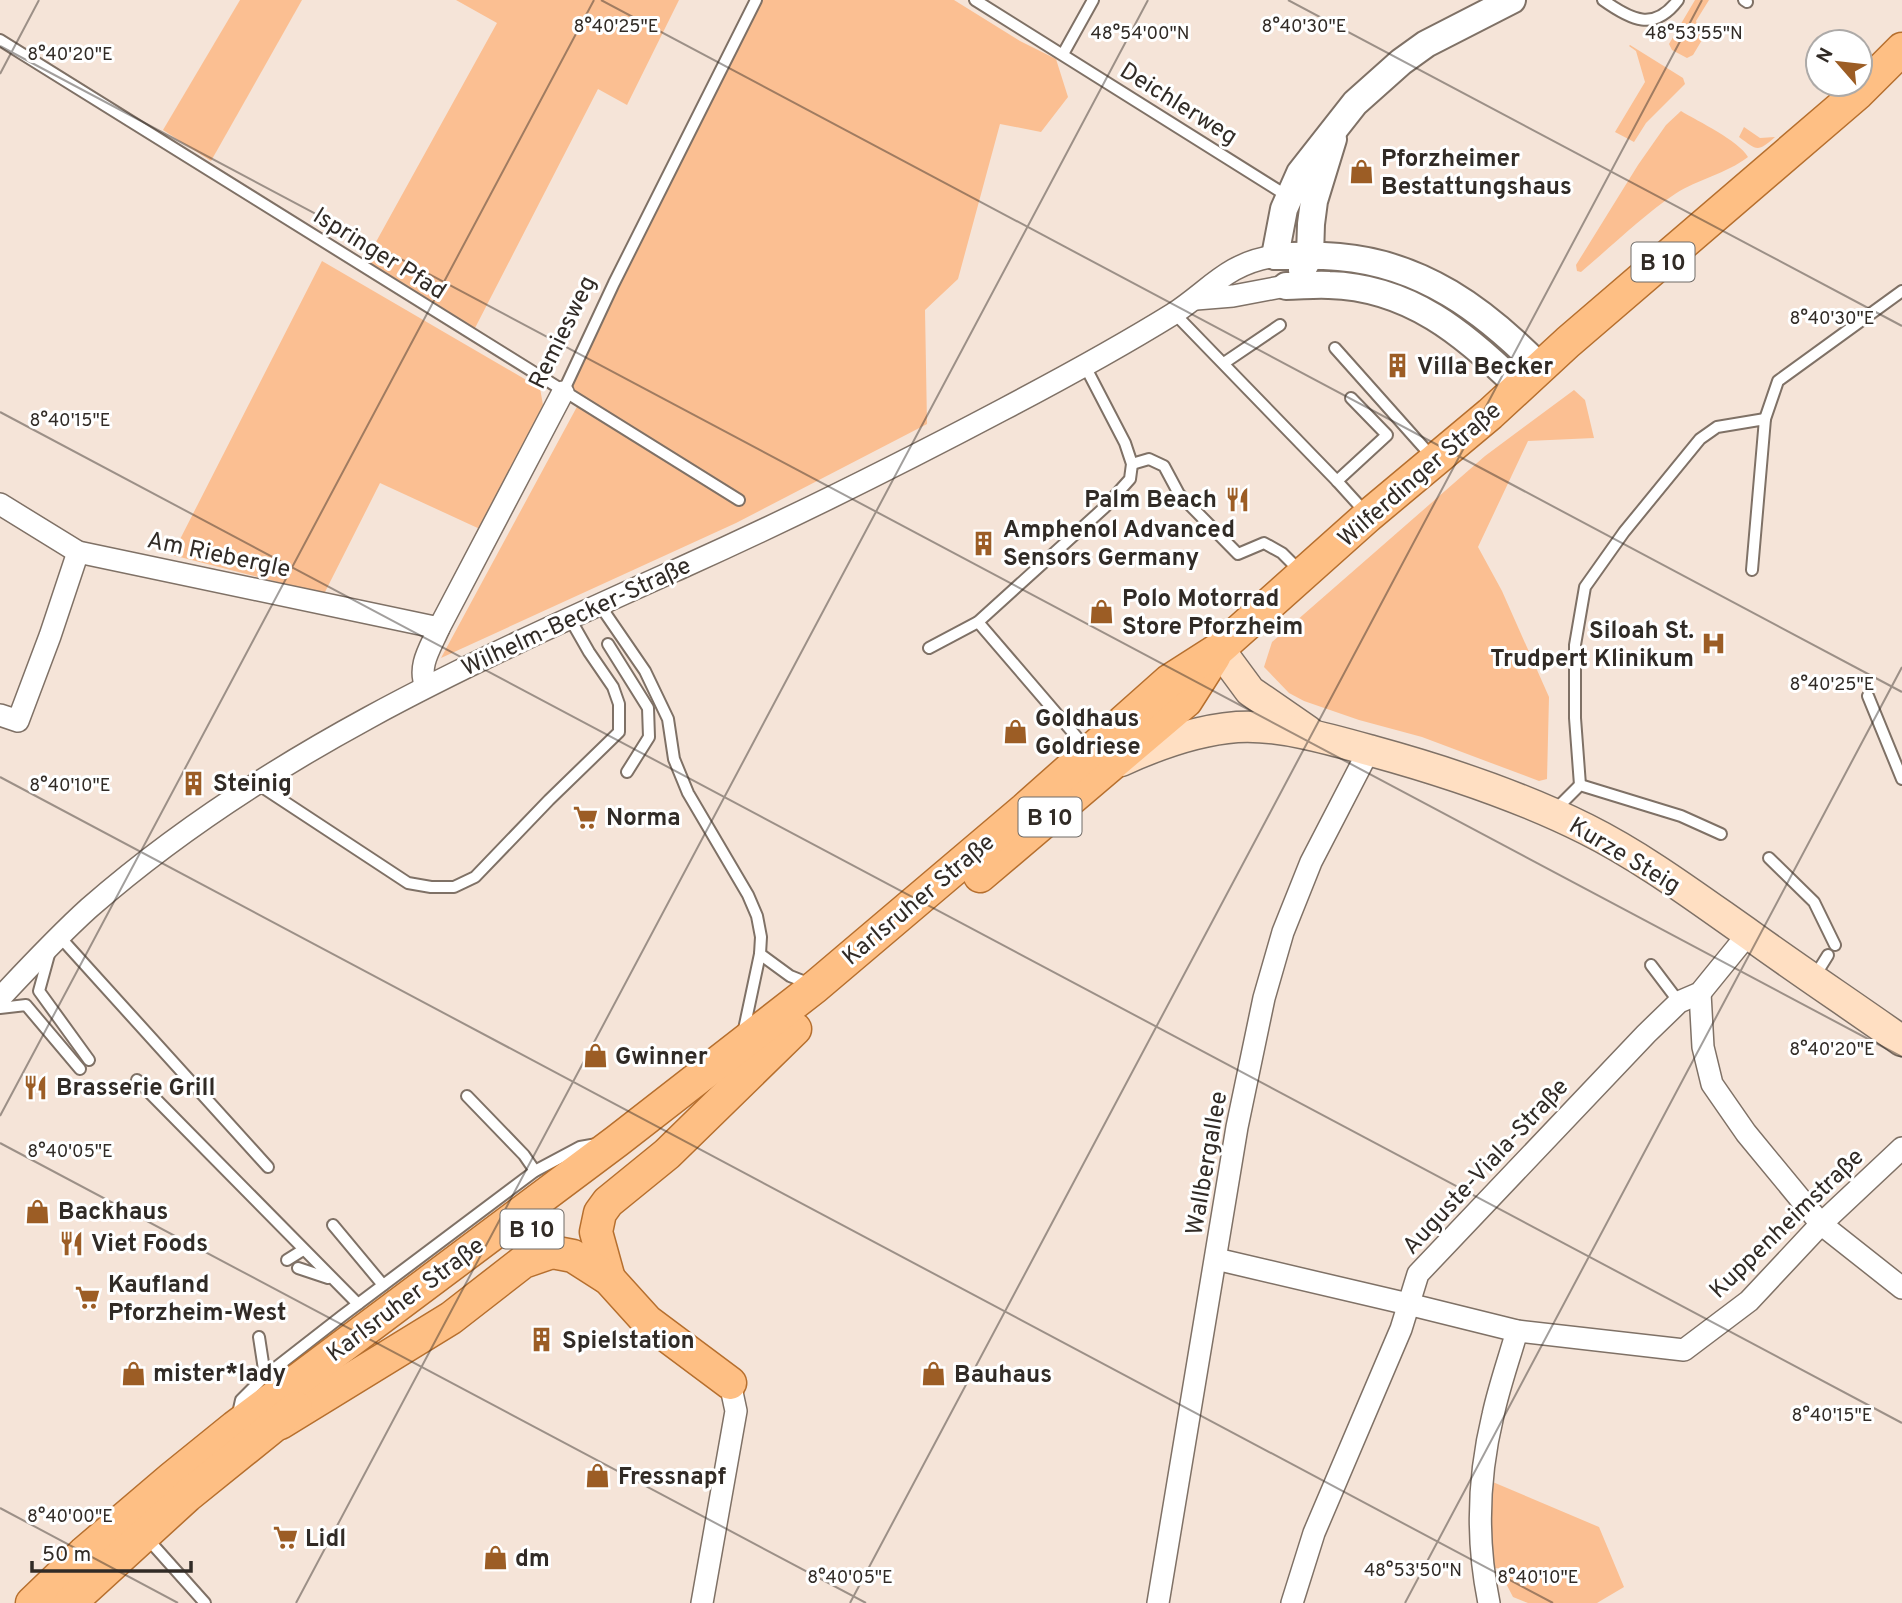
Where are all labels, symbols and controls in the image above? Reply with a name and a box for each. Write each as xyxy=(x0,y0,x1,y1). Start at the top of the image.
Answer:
text: 8°40'25"E xyxy=(573,16,659,39)
text: 8°40'30"E xyxy=(1261,16,1347,39)
text: 48°54'00"N xyxy=(1090,23,1190,46)
text: 48°53'55"N xyxy=(1645,23,1743,46)
north arrow xyxy=(1804,28,1874,98)
text: 8°40'20"E xyxy=(27,44,113,67)
text: N xyxy=(1812,44,1840,68)
street label: Deichlerweg xyxy=(1113,57,1242,153)
place label: Pforzheimer Bestattungshaus xyxy=(1381,145,1572,203)
shop icon: Pforzheimer Bestattungshaus xyxy=(1347,158,1375,186)
street label: Ispringer Pfad xyxy=(307,202,451,308)
road number: B 10 xyxy=(1632,243,1694,282)
street label: Remiesweg xyxy=(523,271,604,394)
text: 8°40'30"E xyxy=(1789,308,1875,331)
building icon: Villa Becker xyxy=(1383,352,1411,380)
place label: Villa Becker xyxy=(1417,353,1553,383)
street label: Wilferdinger Straße xyxy=(1332,396,1508,555)
text: 8°40'15"E xyxy=(30,410,110,433)
restaurant icon: Palm Beach xyxy=(1223,485,1251,513)
place label: Palm Beach xyxy=(1084,486,1217,516)
place label: Amphenol Advanced Sensors Germany xyxy=(1003,516,1235,574)
street label: Am Riebergle xyxy=(144,526,293,586)
building icon: Amphenol Advanced Sensors Germany xyxy=(969,529,997,557)
street label: Wilhelm-Becker-Straße xyxy=(457,551,696,684)
place label: Polo Motorrad Store Pforzheim xyxy=(1122,585,1303,643)
shop icon: Polo Motorrad Store Pforzheim xyxy=(1088,598,1116,626)
place label: Siloah St. Trudpert Klinikum xyxy=(1490,617,1694,675)
hospital icon: Siloah St. Trudpert Klinikum xyxy=(1700,630,1728,658)
text: 8°40'25"E xyxy=(1789,674,1875,697)
place label: Goldhaus Goldriese xyxy=(1035,705,1141,763)
shop icon: Goldhaus Goldriese xyxy=(1001,718,1029,746)
building icon: Steinig xyxy=(179,769,207,797)
place label: Steinig xyxy=(213,770,292,800)
text: 8°40'10"E xyxy=(29,775,111,798)
road number: B 10 xyxy=(1018,797,1082,836)
supermarket icon: Norma xyxy=(572,803,600,831)
place label: Norma xyxy=(606,804,681,834)
street label: Kurze Steig xyxy=(1563,812,1685,902)
street label: Karlsruher Straße xyxy=(837,828,1002,973)
text: 8°40'20"E xyxy=(1789,1039,1875,1062)
shop icon: Gwinner xyxy=(581,1042,609,1070)
place label: Gwinner xyxy=(615,1043,708,1073)
restaurant icon: Brasserie Grill xyxy=(22,1073,50,1101)
street label: Auguste-Viala-Straße xyxy=(1397,1073,1576,1262)
place label: Brasserie Grill xyxy=(56,1074,216,1104)
street label: Wallbergallee xyxy=(1181,1089,1235,1238)
text: 8°40'05"E xyxy=(27,1141,113,1164)
street label: Kuppenheimstraße xyxy=(1704,1143,1871,1306)
shop icon: Backhaus xyxy=(24,1197,52,1225)
place label: Backhaus xyxy=(58,1198,168,1228)
road number: B 10 xyxy=(500,1210,564,1248)
restaurant icon: Viet Foods xyxy=(57,1229,85,1257)
place label: Viet Foods xyxy=(91,1230,208,1260)
street label: Karlsruher Straße xyxy=(321,1232,491,1370)
place label: Kaufland Pforzheim-West xyxy=(108,1271,286,1329)
supermarket icon: Kaufland Pforzheim-West xyxy=(74,1284,102,1312)
building icon: Spielstation xyxy=(528,1326,556,1354)
place label: Spielstation xyxy=(562,1327,695,1357)
shop icon: mister*lady xyxy=(119,1359,147,1387)
place label: mister*lady xyxy=(153,1360,286,1390)
shop icon: Bauhaus xyxy=(920,1360,948,1388)
place label: Bauhaus xyxy=(954,1361,1052,1391)
text: 8°40'15"E xyxy=(1792,1405,1872,1428)
shop icon: Fressnapf xyxy=(584,1462,612,1490)
place label: Fressnapf xyxy=(618,1463,726,1493)
text: 8°40'00"E xyxy=(27,1506,113,1529)
supermarket icon: Lidl xyxy=(271,1524,299,1552)
place label: Lidl xyxy=(305,1525,346,1555)
scale bar xyxy=(32,1530,191,1574)
text: 50 m xyxy=(42,1542,91,1569)
shop icon: dm xyxy=(481,1544,509,1572)
place label: dm xyxy=(515,1545,550,1575)
text: 48°53'50"N xyxy=(1364,1560,1462,1583)
text: 8°40'05"E xyxy=(807,1567,893,1590)
text: 8°40'10"E xyxy=(1497,1567,1579,1590)

